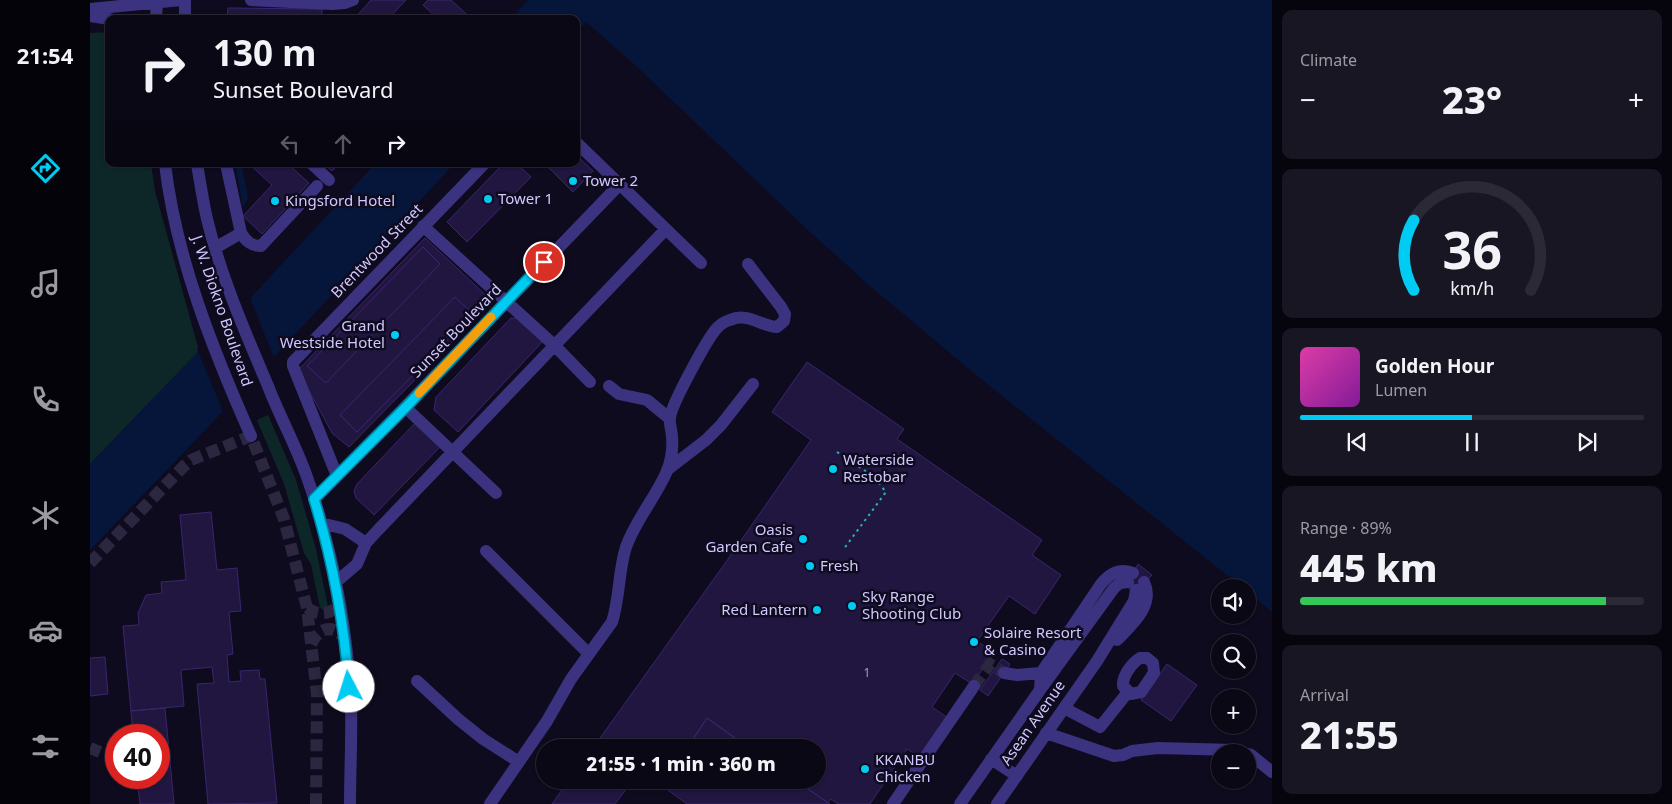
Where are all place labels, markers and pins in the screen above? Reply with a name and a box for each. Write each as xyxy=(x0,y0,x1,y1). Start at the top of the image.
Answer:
place label: Tower 2 xyxy=(583,170,638,190)
marker: Tower 2 xyxy=(567,175,579,187)
place label: Tower 1 xyxy=(498,188,553,208)
place label: Kingsford Hotel xyxy=(285,190,395,210)
marker: Tower 1 xyxy=(482,193,494,205)
marker: Kingsford Hotel xyxy=(269,195,281,207)
pin xyxy=(523,241,565,283)
place label: Grand Westside Hotel xyxy=(280,315,385,352)
marker: Grand Westside Hotel xyxy=(389,329,401,341)
place label: Waterside Restobar xyxy=(843,449,914,486)
marker: Waterside Restobar xyxy=(827,463,839,475)
place label: Oasis Garden Cafe xyxy=(705,519,793,556)
marker: Oasis Garden Cafe xyxy=(797,533,809,545)
place label: Fresh xyxy=(820,555,859,575)
marker: Fresh xyxy=(804,560,816,572)
place label: Sky Range Shooting Club xyxy=(862,586,961,623)
place label: Red Lantern xyxy=(721,599,807,619)
marker: Sky Range Shooting Club xyxy=(846,600,858,612)
marker: Red Lantern xyxy=(811,604,823,616)
place label: Solaire Resort & Casino xyxy=(984,622,1082,659)
marker: Solaire Resort & Casino xyxy=(968,636,980,648)
place label: KKANBU Chicken xyxy=(875,749,935,786)
marker: KKANBU Chicken xyxy=(859,763,871,775)

